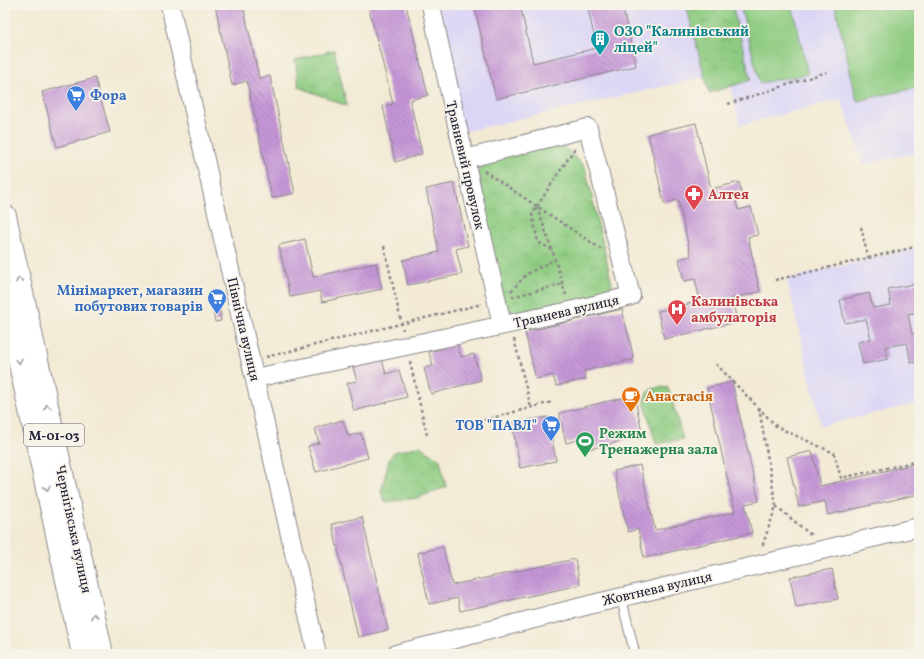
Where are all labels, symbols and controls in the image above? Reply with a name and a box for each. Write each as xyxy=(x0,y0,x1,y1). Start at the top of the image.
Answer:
place label: ОЗО "Калинівський ліцей" xyxy=(614,23,749,58)
building icon: ОЗО "Калинівський ліцей" xyxy=(589,28,611,56)
supermarket icon: Фора xyxy=(65,84,87,112)
place label: Фора xyxy=(90,87,127,106)
street label: Травневий провулок xyxy=(440,99,489,232)
pharmacy icon: Алтея xyxy=(683,183,705,211)
place label: Алтея xyxy=(708,186,749,205)
street label: Північна вулиця xyxy=(221,275,264,383)
one-way arrow xyxy=(16,277,24,283)
place label: Мінімаркет, магазин побутових товарів xyxy=(57,282,203,317)
supermarket icon: Мінімаркет, магазин побутових товарів xyxy=(206,287,228,315)
street label: Травнева вулиця xyxy=(512,291,621,334)
place label: Калинівська амбулаторія xyxy=(691,293,779,328)
hospital icon: Калинівська амбулаторія xyxy=(666,298,688,326)
one-way arrow xyxy=(15,358,23,364)
cafe icon: Анастасія xyxy=(620,385,642,413)
place label: Анастасія xyxy=(645,388,713,407)
one-way arrow xyxy=(44,404,52,410)
supermarket icon: ТОВ "ПАВЛ" xyxy=(540,414,562,442)
place label: ТОВ "ПАВЛ" xyxy=(455,417,537,436)
road number: М-01-03 xyxy=(24,424,84,446)
place label: Режим Тренажерна зала xyxy=(599,425,718,460)
sports icon: Режим Тренажерна зала xyxy=(574,430,596,458)
street label: Чернігівська вулиця xyxy=(50,463,95,595)
one-way arrow xyxy=(42,485,50,491)
street label: Жовтнева вулиця xyxy=(601,568,714,611)
one-way arrow xyxy=(90,613,98,619)

